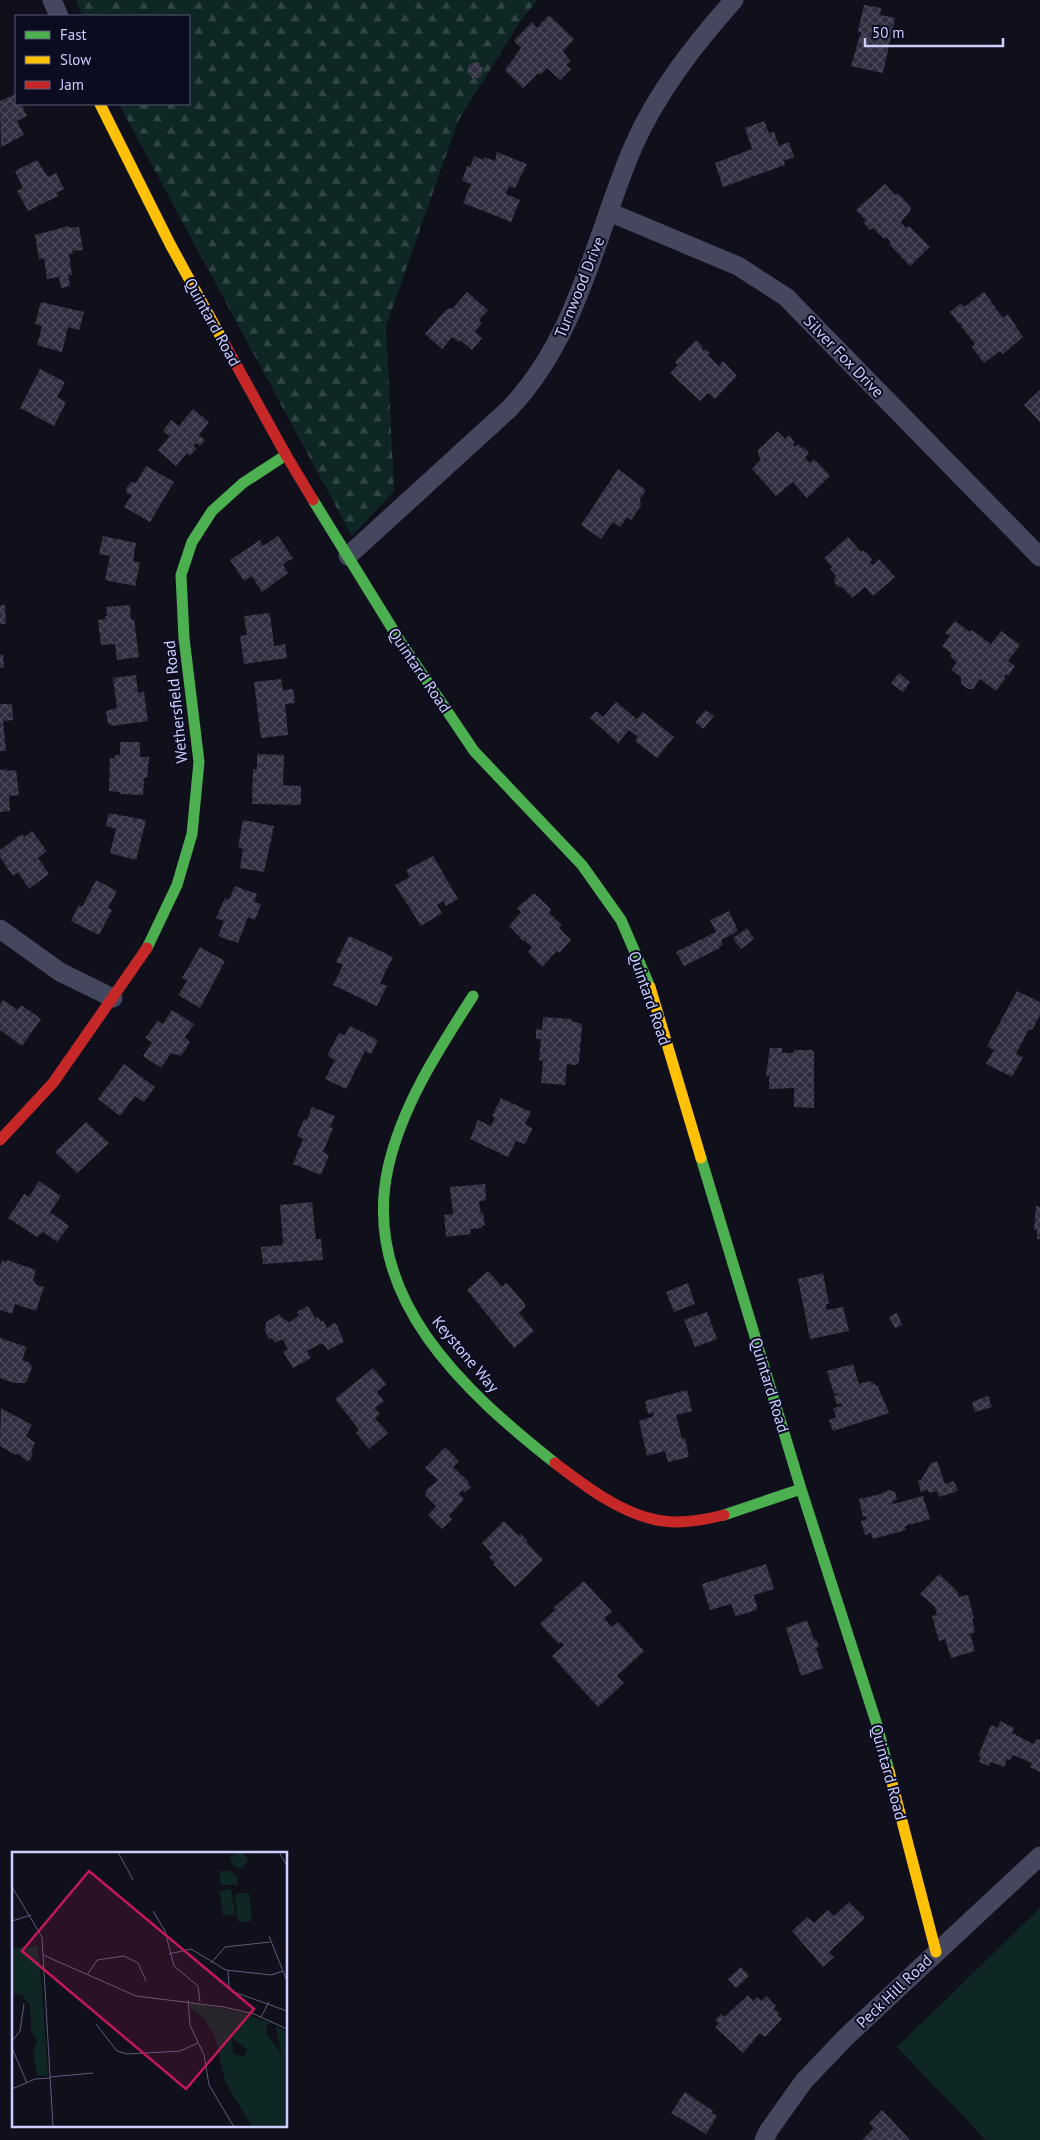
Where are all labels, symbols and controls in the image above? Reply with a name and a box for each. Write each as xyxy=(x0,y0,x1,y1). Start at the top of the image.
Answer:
legend xyxy=(15,15,190,105)
scale bar xyxy=(865,15,1002,47)
text: 50 m xyxy=(872,23,905,42)
text: Fast xyxy=(60,25,87,44)
text: Slow xyxy=(60,50,91,69)
text: Jam xyxy=(59,75,84,94)
street label: Turnwood Drive xyxy=(550,233,608,341)
street label: Quintard Road xyxy=(180,274,246,370)
street label: Silver Fox Drive xyxy=(800,311,888,401)
street label: Quintard Road xyxy=(384,624,456,716)
street label: Wethersfield Road xyxy=(159,640,191,764)
street label: Quintard Road xyxy=(625,948,675,1048)
street label: Keystone Way xyxy=(428,1312,504,1397)
street label: Quintard Road xyxy=(746,1335,794,1435)
street label: Quintard Road xyxy=(867,1722,911,1822)
inset map xyxy=(12,1852,288,2128)
street label: Peck Hill Road xyxy=(852,1950,936,2032)

